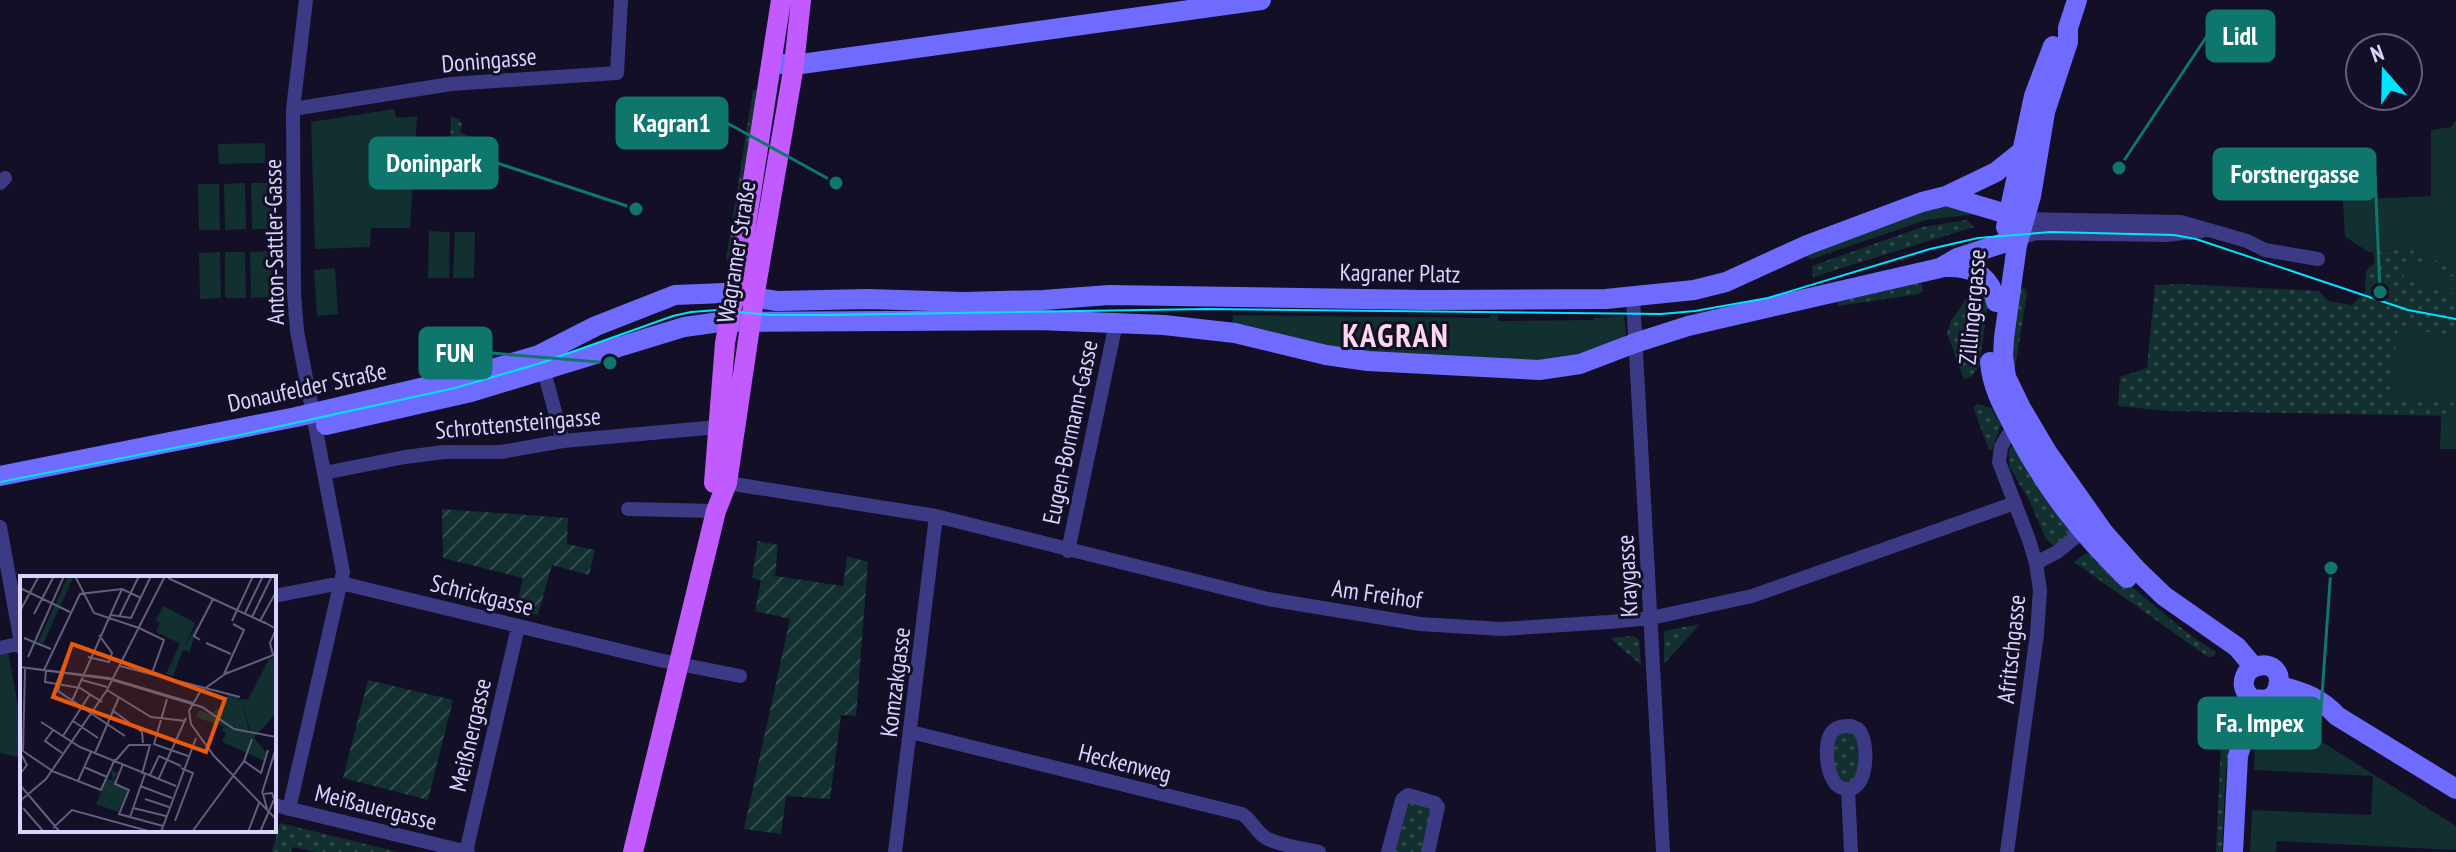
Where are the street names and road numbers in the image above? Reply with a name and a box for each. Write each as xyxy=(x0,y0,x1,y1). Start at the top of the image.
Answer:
street label: Doningasse xyxy=(440,40,538,80)
street label: Anton-Sattler-Gasse xyxy=(257,159,291,325)
street label: Wagramer Straße xyxy=(709,179,763,325)
street label: Zillingergasse xyxy=(1952,248,1992,366)
street label: Kagraner Platz xyxy=(1339,256,1461,290)
street label: Eugen-Bormann-Gasse xyxy=(1035,337,1105,527)
street label: Donaufelder Straße xyxy=(225,355,389,419)
street label: Schrottensteingasse xyxy=(434,400,602,446)
street label: Kraygasse xyxy=(1609,534,1645,618)
street label: Schrickgasse xyxy=(427,567,537,623)
street label: Am Freihof xyxy=(1330,572,1425,616)
street label: Afritschgasse xyxy=(1990,593,2032,705)
street label: Komzakgasse xyxy=(873,625,917,739)
street label: Meißnergasse xyxy=(442,675,498,795)
street label: Heckenweg xyxy=(1075,737,1175,789)
street label: Meißauergasse xyxy=(312,777,440,837)

